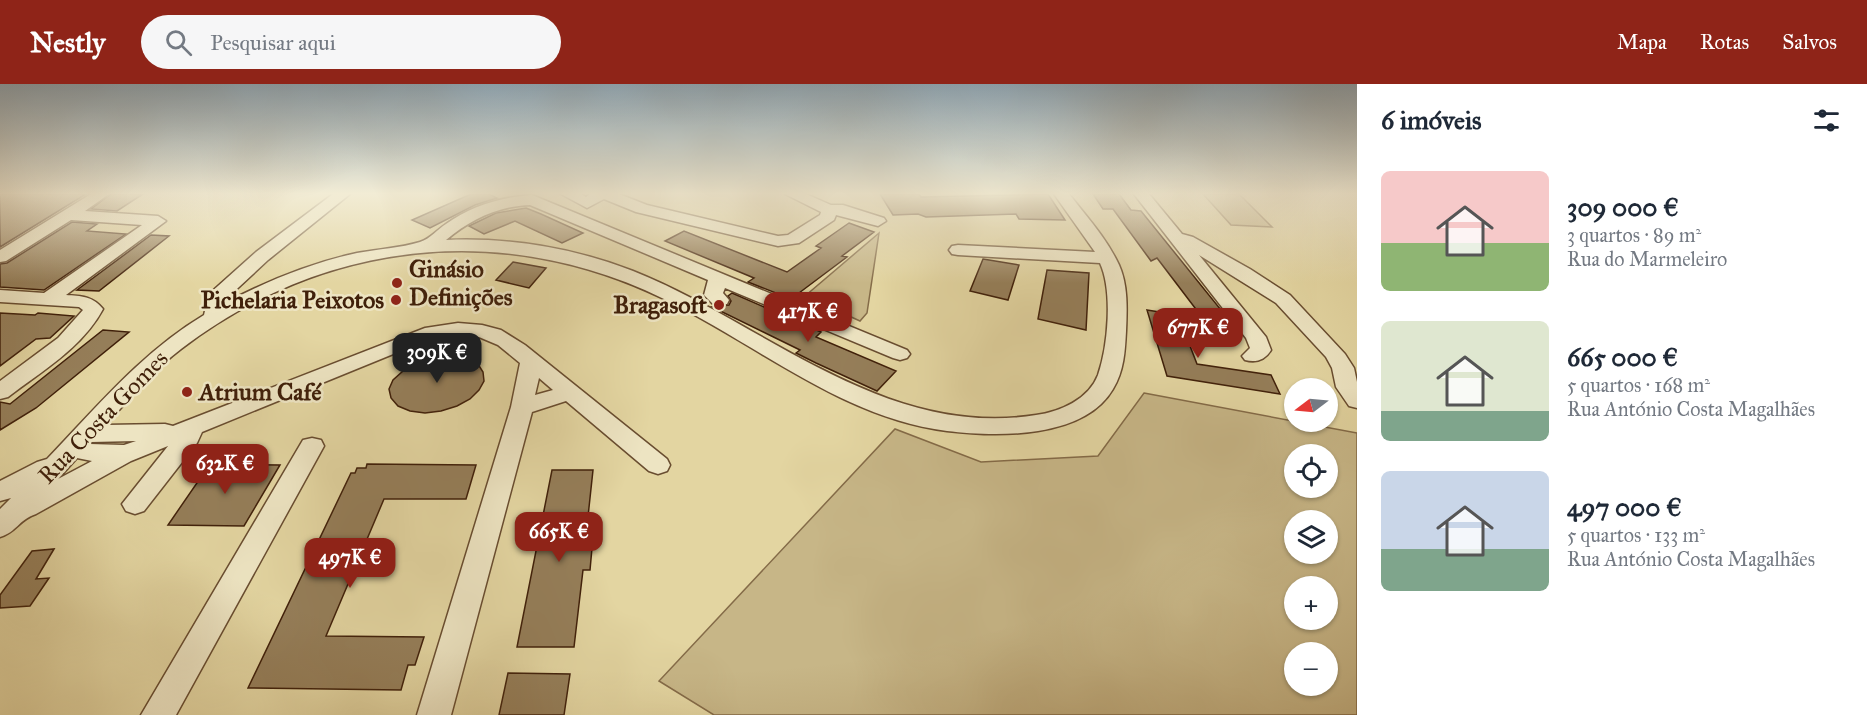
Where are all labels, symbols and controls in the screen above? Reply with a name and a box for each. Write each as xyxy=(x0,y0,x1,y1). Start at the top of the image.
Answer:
search box xyxy=(141,15,561,69)
text: Nestly xyxy=(30,25,105,60)
icon: search xyxy=(162,26,195,59)
text: Pesquisar aqui xyxy=(210,29,336,56)
text: Mapa xyxy=(1617,29,1667,55)
text: Rotas xyxy=(1700,29,1749,55)
text: Salvos xyxy=(1782,29,1837,55)
text: 6 imóveis xyxy=(1381,104,1482,136)
icon: filters xyxy=(1810,104,1843,137)
text: 309 000 € xyxy=(1567,191,1679,223)
icon: home xyxy=(1429,195,1501,267)
text: 3 quartos · 89 m² xyxy=(1567,223,1701,247)
text: Rua do Marmeleiro xyxy=(1567,247,1727,271)
place label: Ginásio Definições xyxy=(409,254,513,312)
marker: Ginásio Definições xyxy=(390,276,404,290)
place label: Pichelaria Peixotos xyxy=(201,285,384,315)
place label: Bragasoft xyxy=(613,290,707,320)
pin: 417K € xyxy=(759,292,857,343)
marker: Pichelaria Peixotos xyxy=(389,293,403,307)
marker: Bragasoft xyxy=(712,298,726,312)
text: 417K € xyxy=(778,299,838,323)
pin: 677K € xyxy=(1149,308,1247,359)
text: 677K € xyxy=(1167,315,1229,339)
pin: 309K € xyxy=(388,333,486,384)
text: 309K € xyxy=(406,340,468,364)
text: 665 000 € xyxy=(1567,341,1678,373)
street label: Rua Costa Gomes xyxy=(32,344,174,490)
icon: home xyxy=(1429,345,1501,417)
text: 5 quartos · 168 m² xyxy=(1567,373,1710,397)
place label: Atrium Café xyxy=(197,377,322,407)
north arrow xyxy=(1284,378,1338,432)
map controls xyxy=(1284,378,1338,696)
marker: Atrium Café xyxy=(180,385,194,399)
text: Rua António Costa Magalhães xyxy=(1567,397,1815,421)
pin: 632K € xyxy=(176,444,274,495)
button: locate xyxy=(1284,444,1338,498)
text: 632K € xyxy=(196,451,254,475)
text: 497 000 € xyxy=(1567,491,1682,523)
icon: home xyxy=(1429,495,1501,567)
button: layers xyxy=(1284,510,1338,564)
pin: 665K € xyxy=(510,512,608,563)
text: 665K € xyxy=(529,519,589,543)
text: 5 quartos · 133 m² xyxy=(1567,523,1705,547)
pin: 497K € xyxy=(301,538,399,589)
text: 497K € xyxy=(318,545,382,569)
text: Rua António Costa Magalhães xyxy=(1567,547,1815,571)
button: + xyxy=(1284,576,1338,630)
button: − xyxy=(1284,642,1338,696)

